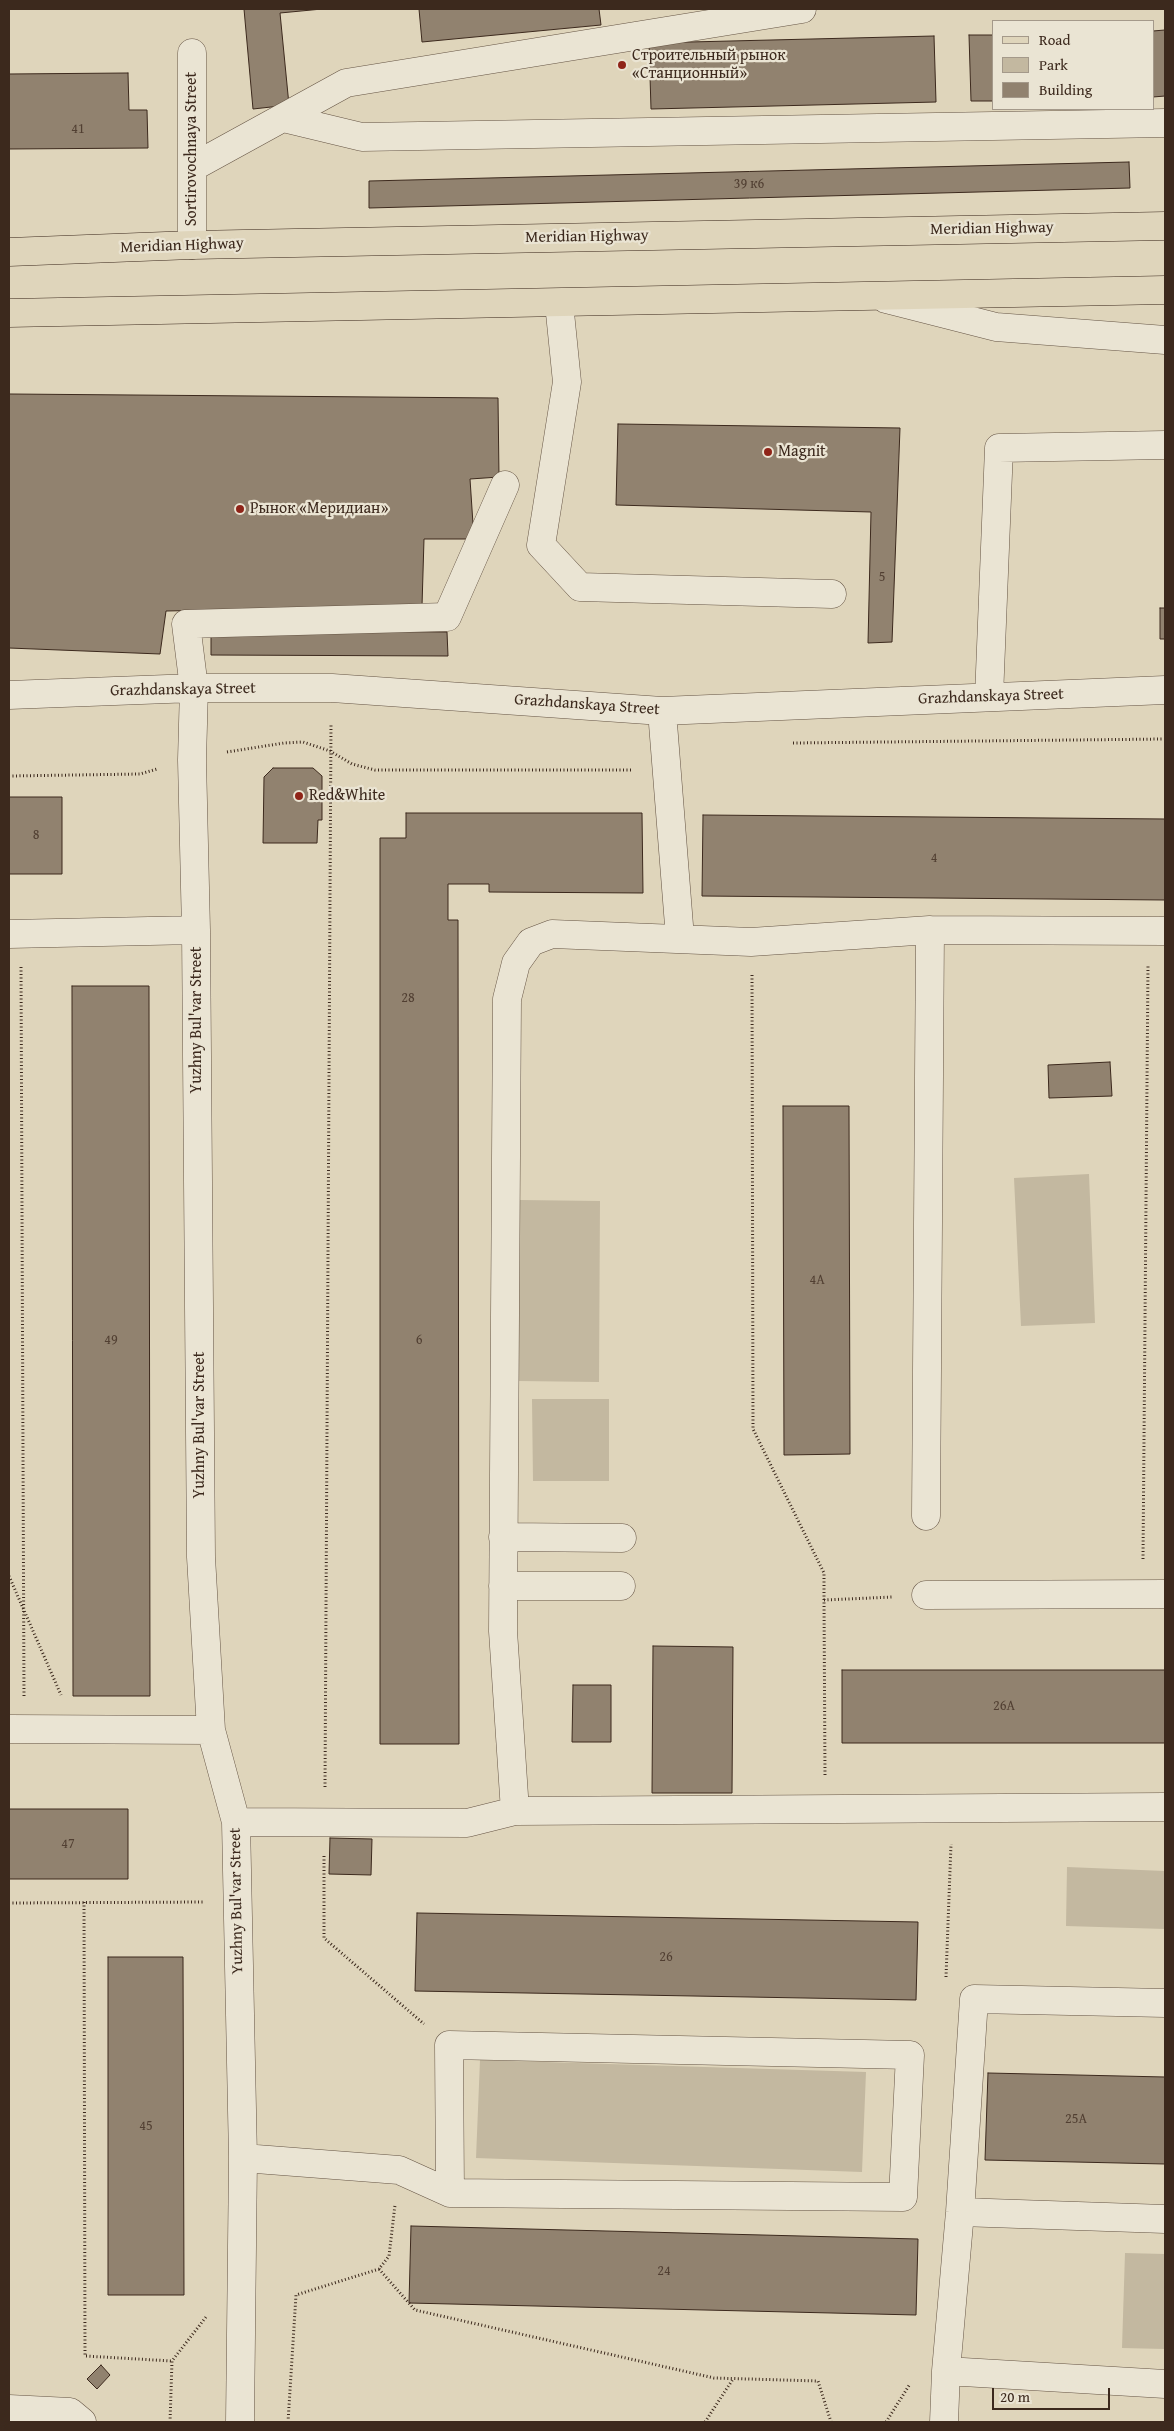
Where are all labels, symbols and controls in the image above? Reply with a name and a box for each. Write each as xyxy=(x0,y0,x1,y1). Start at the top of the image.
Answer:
legend xyxy=(992,20,1154,110)
text: Road xyxy=(1039,29,1070,50)
place label: Строительный рынок «Станционный» xyxy=(632,46,786,84)
text: Park xyxy=(1039,54,1068,75)
marker: Строительный рынок «Станционный» xyxy=(616,59,628,71)
street label: Sortirovochnaya Street xyxy=(182,72,202,226)
text: Building xyxy=(1039,79,1092,100)
house number: 41 xyxy=(71,121,85,137)
house number: 39 к6 xyxy=(734,176,764,192)
street label: Meridian Highway xyxy=(930,218,1054,240)
street label: Meridian Highway xyxy=(525,226,649,248)
street label: Meridian Highway xyxy=(120,234,244,258)
place label: Magnit xyxy=(778,442,826,462)
marker: Magnit xyxy=(762,446,774,458)
place label: Рынок «Меридиан» xyxy=(250,499,388,519)
marker: Рынок «Меридиан» xyxy=(234,503,246,515)
house number: 5 xyxy=(879,569,885,585)
street label: Grazhdanskaya Street xyxy=(110,679,256,701)
street label: Grazhdanskaya Street xyxy=(918,685,1064,709)
street label: Grazhdanskaya Street xyxy=(514,690,660,720)
place label: Red&White xyxy=(309,786,385,806)
marker: Red&White xyxy=(293,790,305,802)
house number: 8 xyxy=(33,827,39,843)
house number: 4 xyxy=(931,850,937,866)
street label: Yuzhny Bul'var Street xyxy=(187,947,207,1093)
house number: 28 xyxy=(401,990,415,1006)
house number: 4А xyxy=(809,1272,825,1288)
house number: 49 xyxy=(104,1332,118,1348)
house number: 6 xyxy=(416,1332,422,1348)
street label: Yuzhny Bul'var Street xyxy=(190,1352,210,1498)
house number: 26А xyxy=(993,1698,1015,1714)
street label: Yuzhny Bul'var Street xyxy=(226,1827,248,1975)
house number: 47 xyxy=(61,1836,75,1852)
house number: 26 xyxy=(659,1949,673,1965)
house number: 25А xyxy=(1065,2111,1087,2127)
house number: 45 xyxy=(139,2118,153,2134)
house number: 24 xyxy=(657,2263,671,2279)
scale bar xyxy=(994,2378,1112,2410)
text: 20 m xyxy=(1000,2386,1030,2407)

